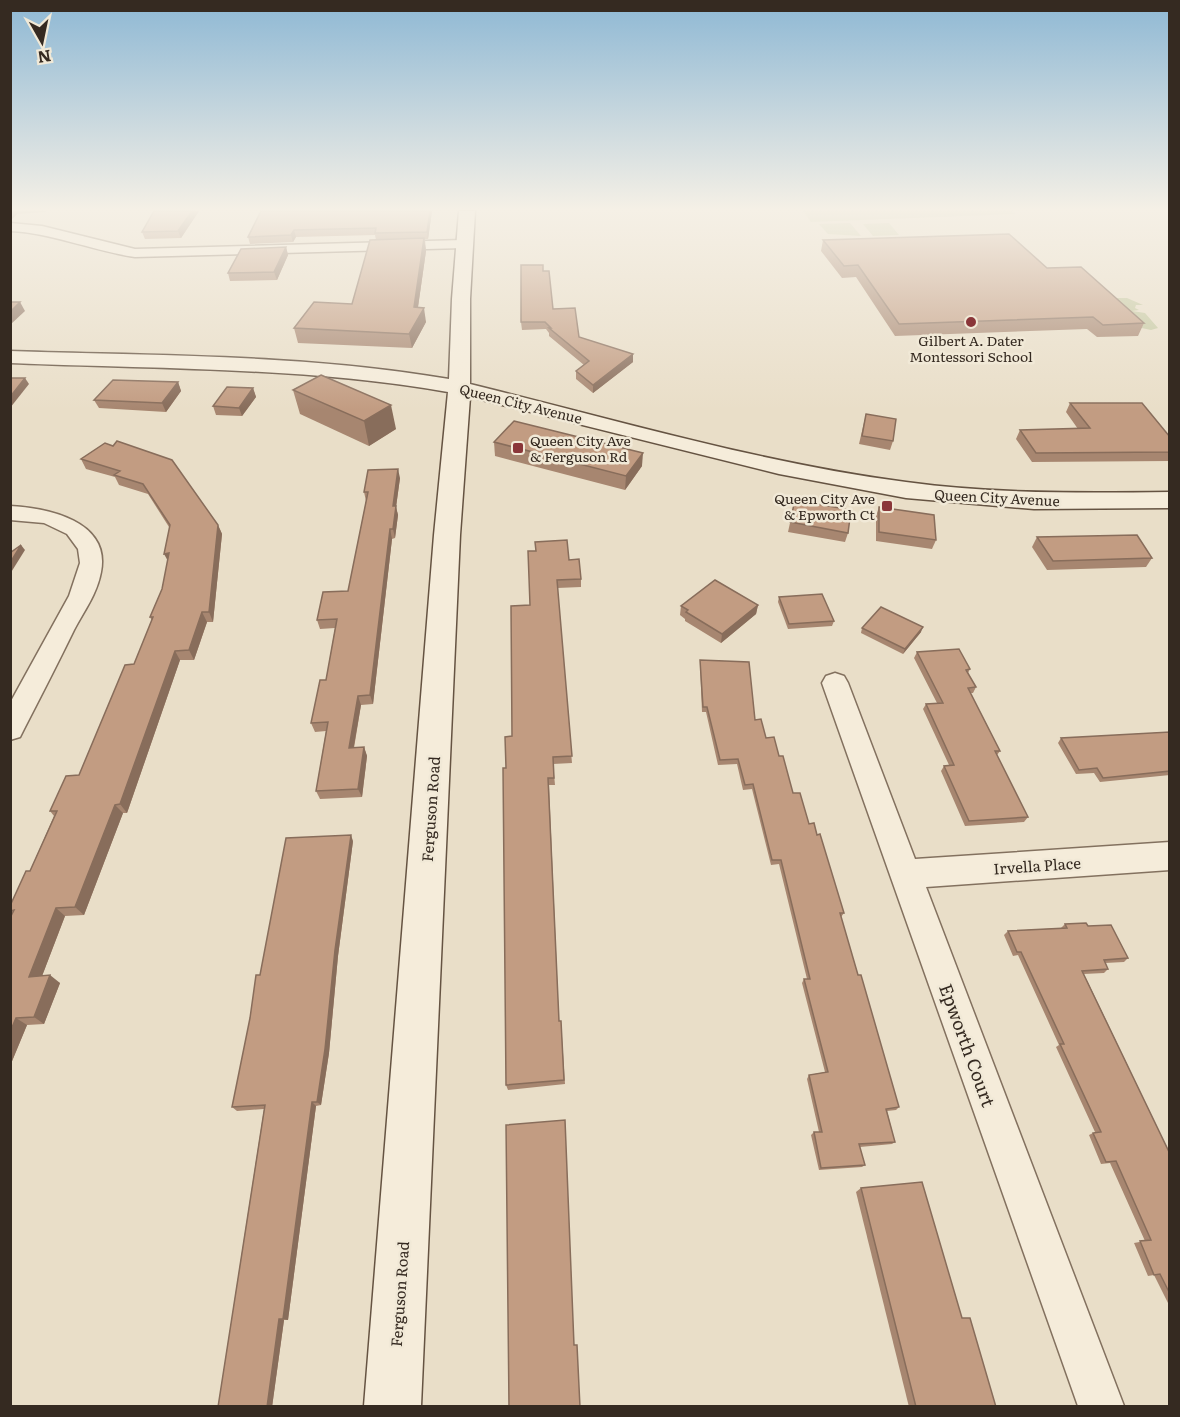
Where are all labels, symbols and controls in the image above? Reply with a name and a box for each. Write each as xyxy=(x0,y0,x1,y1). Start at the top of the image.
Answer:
north arrow xyxy=(12,12,72,72)
text: N xyxy=(36,45,53,71)
marker: Gilbert A. Dater Montessori School xyxy=(964,315,978,329)
place label: Gilbert A. Dater Montessori School xyxy=(909,330,1033,366)
street label: Queen City Avenue xyxy=(458,378,584,428)
place label: Queen City Ave & Ferguson Rd xyxy=(530,430,631,466)
marker: Queen City Ave & Ferguson Rd xyxy=(511,441,525,455)
street label: Queen City Avenue xyxy=(934,484,1060,510)
place label: Queen City Ave & Epworth Ct xyxy=(774,488,875,524)
marker: Queen City Ave & Epworth Ct xyxy=(880,499,894,513)
street label: Ferguson Road xyxy=(415,755,445,863)
street label: Irvella Place xyxy=(992,850,1082,880)
street label: Epworth Court xyxy=(933,980,1003,1111)
street label: Ferguson Road xyxy=(384,1240,414,1348)

